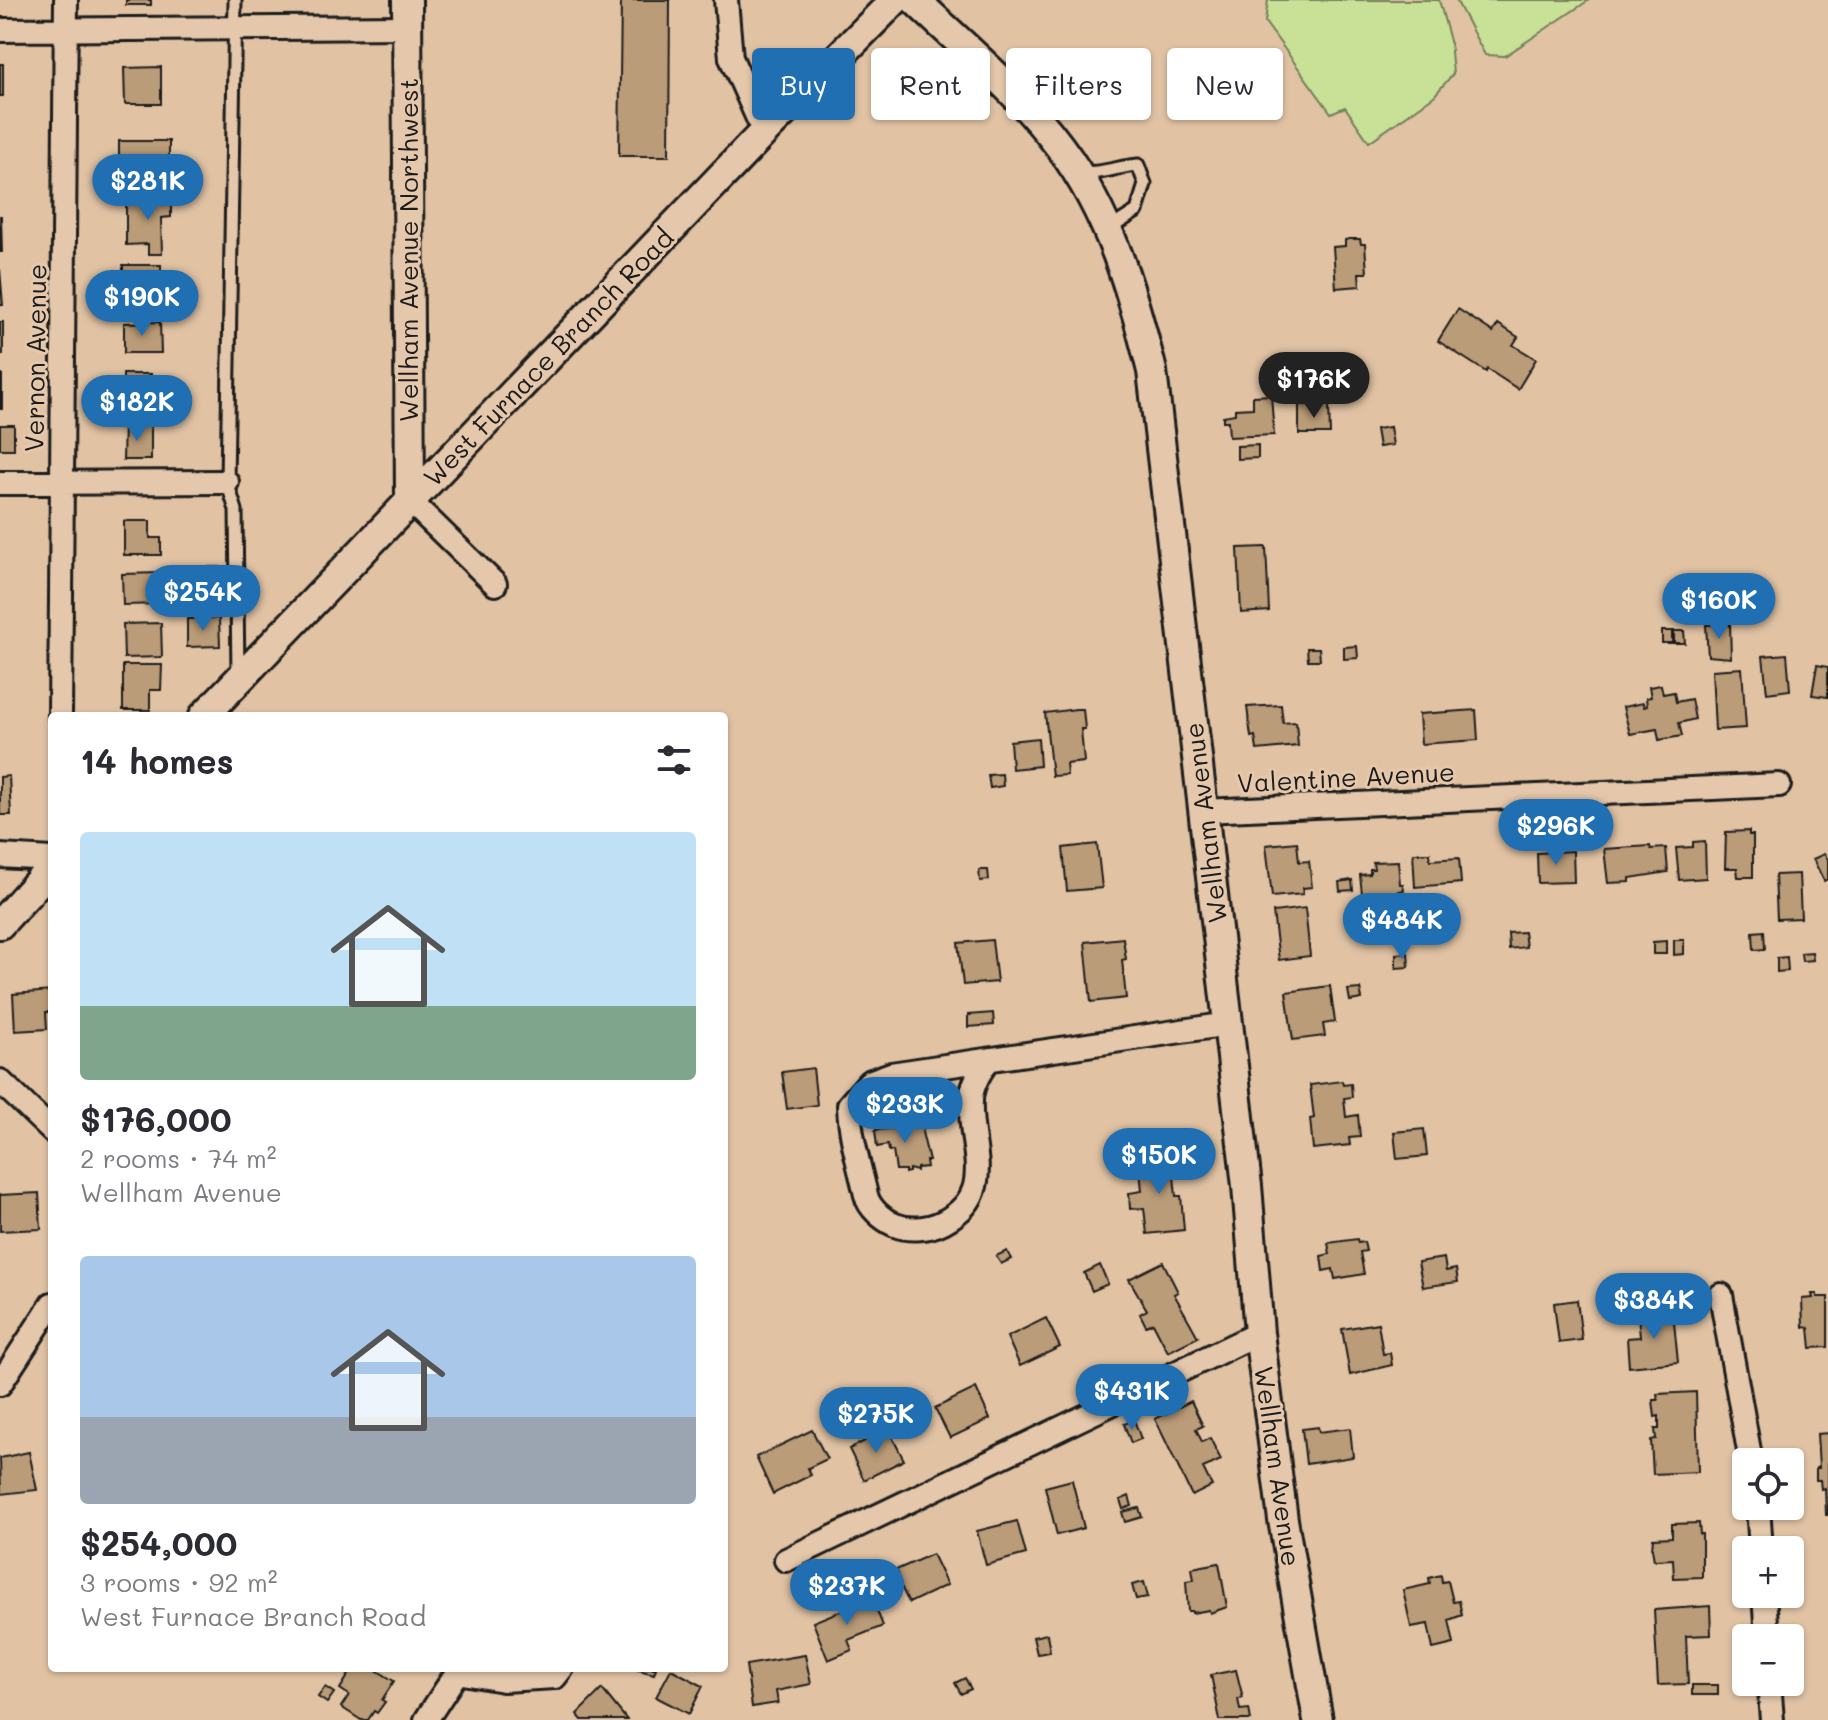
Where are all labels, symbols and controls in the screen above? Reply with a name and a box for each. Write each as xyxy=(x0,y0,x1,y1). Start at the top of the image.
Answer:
chip: Buy xyxy=(752,48,855,120)
chip: Rent xyxy=(871,48,990,120)
chip: Filters xyxy=(1006,48,1151,120)
chip: New xyxy=(1167,48,1283,120)
street label: Wellham Avenue Northwest xyxy=(391,78,425,422)
pin: $281K xyxy=(92,154,204,222)
text: $281K xyxy=(110,163,186,197)
street label: West Furnace Branch Road xyxy=(415,221,681,493)
street label: Vernon Avenue xyxy=(16,264,54,452)
pin: $190K xyxy=(86,270,198,338)
text: $190K xyxy=(103,279,181,313)
pin: $176K xyxy=(1258,352,1370,420)
text: $176K xyxy=(1277,361,1351,395)
pin: $182K xyxy=(81,375,193,443)
text: $182K xyxy=(99,384,175,418)
pin: $254K xyxy=(147,565,259,633)
pin: $160K xyxy=(1663,573,1775,641)
text: $254K xyxy=(163,574,243,608)
text: $160K xyxy=(1680,582,1758,616)
street label: Wellham Avenue xyxy=(1176,721,1234,925)
text: 14 homes xyxy=(80,738,234,783)
icon: filters xyxy=(652,738,696,782)
street label: Valentine Avenue xyxy=(1236,754,1456,800)
pin: $296K xyxy=(1500,799,1612,867)
text: $296K xyxy=(1516,808,1596,842)
icon: home xyxy=(316,884,460,1028)
pin: $484K xyxy=(1346,893,1458,961)
text: $484K xyxy=(1361,902,1443,936)
pin: $233K xyxy=(849,1077,961,1145)
text: $233K xyxy=(866,1086,944,1120)
text: $176,000 xyxy=(80,1096,232,1141)
pin: $150K xyxy=(1103,1128,1215,1196)
text: $150K xyxy=(1121,1137,1197,1171)
text: 2 rooms · 74 m² xyxy=(80,1141,277,1175)
text: Wellham Avenue xyxy=(80,1175,282,1209)
pin: $384K xyxy=(1598,1273,1710,1341)
text: $384K xyxy=(1613,1282,1695,1316)
icon: home xyxy=(316,1308,460,1452)
pin: $431K xyxy=(1076,1364,1188,1432)
street label: Wellham Avenue xyxy=(1247,1364,1309,1568)
text: $431K xyxy=(1094,1373,1170,1407)
pin: $275K xyxy=(820,1387,932,1455)
text: $275K xyxy=(837,1396,915,1430)
map controls xyxy=(1732,1448,1804,1696)
button: locate xyxy=(1732,1448,1804,1520)
text: $254,000 xyxy=(80,1520,237,1565)
button: + xyxy=(1732,1536,1804,1608)
pin: $237K xyxy=(791,1559,903,1627)
text: 3 rooms · 92 m² xyxy=(80,1565,278,1599)
text: $237K xyxy=(808,1568,886,1602)
text: West Furnace Branch Road xyxy=(80,1599,426,1633)
button: − xyxy=(1732,1624,1804,1696)

